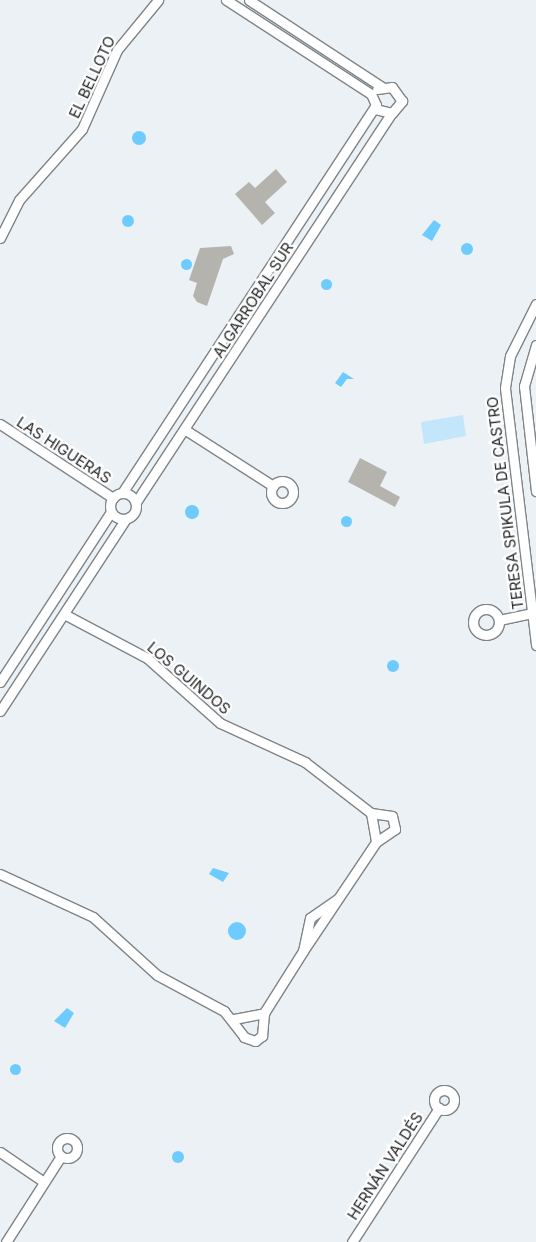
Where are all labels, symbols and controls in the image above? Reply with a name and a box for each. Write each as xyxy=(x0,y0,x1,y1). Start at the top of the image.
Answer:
street label: EL BELLOTO xyxy=(65,33,119,121)
street label: ALGARROBAL SUR xyxy=(209,239,297,361)
street label: TERESA SPIKULA DE CASTRO xyxy=(483,395,527,611)
street label: LAS HIGUERAS xyxy=(13,413,115,487)
street label: LOS GUINDOS xyxy=(144,638,234,718)
street label: HERNÁN VALDÉS xyxy=(344,1109,426,1223)

